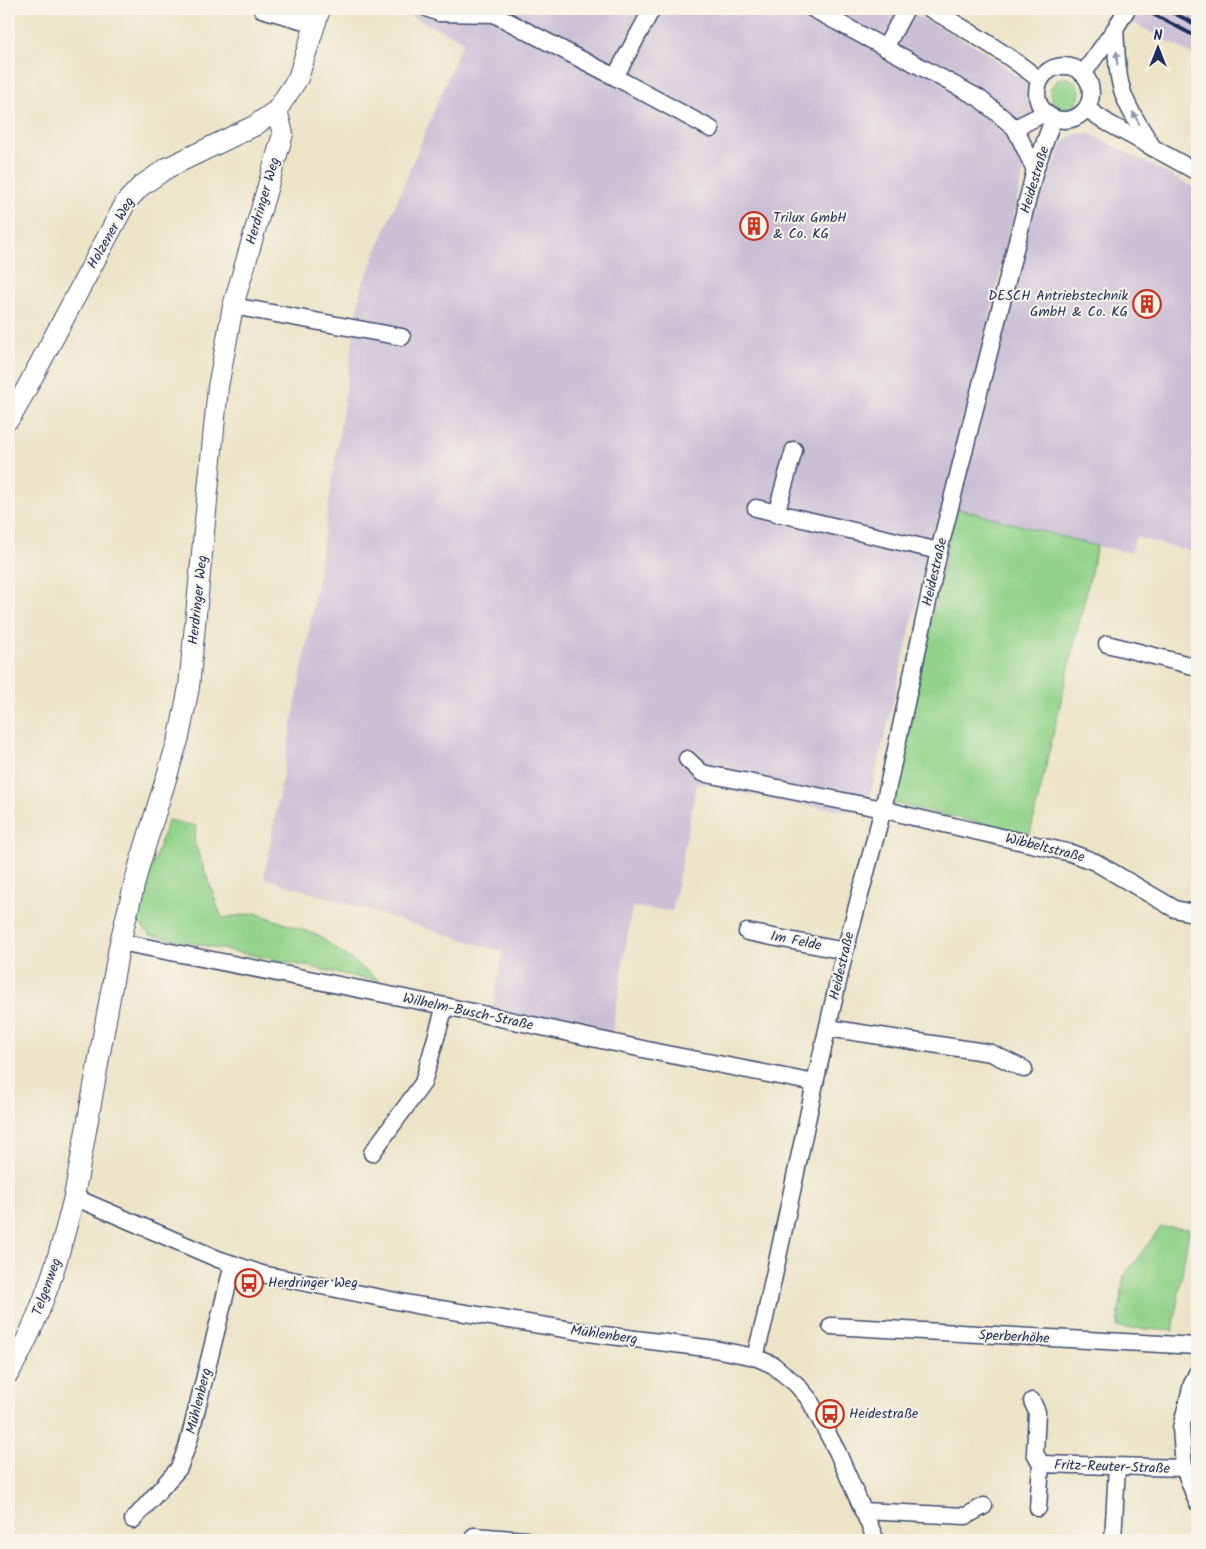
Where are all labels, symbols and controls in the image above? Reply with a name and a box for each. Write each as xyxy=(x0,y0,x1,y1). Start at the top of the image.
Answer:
north arrow xyxy=(1134,22,1184,72)
text: N xyxy=(1154,25,1163,47)
one-way arrow xyxy=(1112,50,1120,66)
one-way arrow xyxy=(1132,111,1140,126)
street label: Heidestraße xyxy=(1014,143,1056,216)
street label: Herdringer Weg xyxy=(240,155,286,247)
street label: Holzener Weg xyxy=(82,193,140,273)
place label: Trilux GmbH & Co. KG xyxy=(773,207,847,245)
building icon: Trilux GmbH & Co. KG xyxy=(739,211,769,241)
place label: DESCH Antriebstechnik GmbH & Co. KG xyxy=(988,285,1128,323)
building icon: DESCH Antriebstechnik GmbH & Co. KG xyxy=(1132,289,1162,319)
street label: Heidestraße xyxy=(916,535,954,608)
street label: Herdringer Weg xyxy=(182,554,214,646)
street label: Wibbeltstraße xyxy=(1003,828,1088,869)
street label: Im Felde xyxy=(769,925,824,957)
street label: Heidestraße xyxy=(823,929,861,1002)
street label: Wilhelm-Busch-Straße xyxy=(401,987,536,1037)
street label: Telgenweg xyxy=(26,1255,68,1319)
bus stop icon: Herdringer Weg xyxy=(234,1268,264,1298)
place label: Herdringer Weg xyxy=(268,1272,358,1294)
street label: Mühlenberg xyxy=(569,1319,639,1351)
street label: Sperberhöhe xyxy=(978,1324,1051,1350)
street label: Mühlenberg xyxy=(180,1366,218,1436)
bus stop icon: Heidestraße xyxy=(815,1399,845,1429)
place label: Heidestraße xyxy=(849,1403,919,1425)
street label: Fritz-Reuter-Straße xyxy=(1054,1454,1171,1480)

